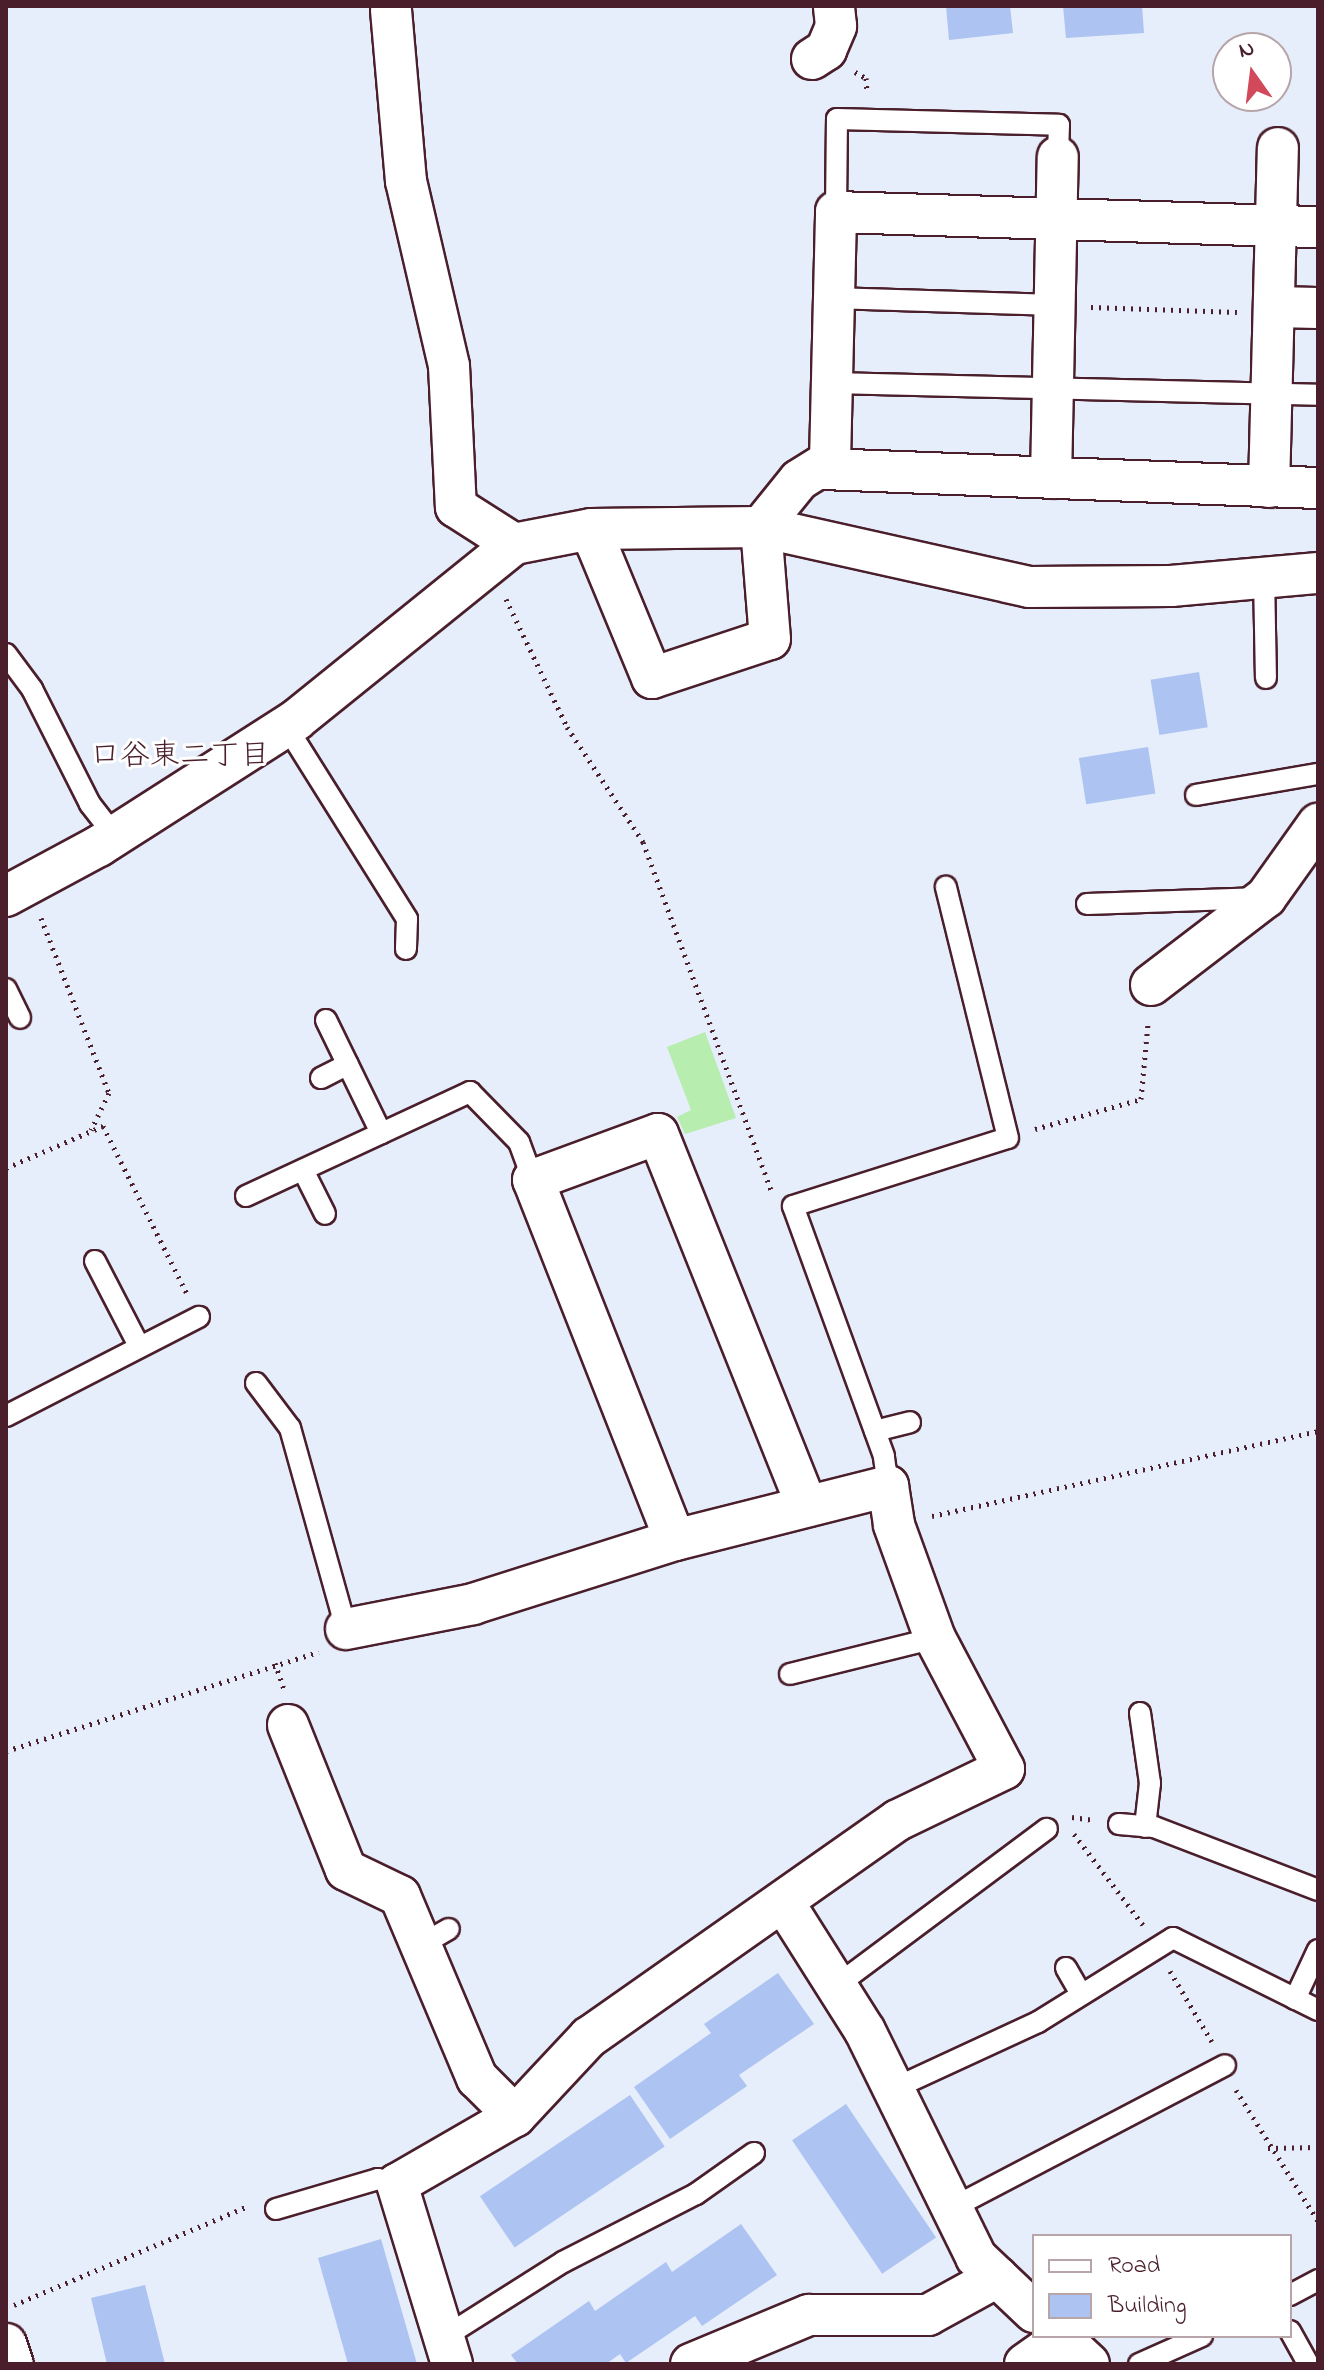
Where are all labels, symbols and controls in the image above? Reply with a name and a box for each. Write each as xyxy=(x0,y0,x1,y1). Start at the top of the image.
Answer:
north arrow xyxy=(1212,32,1292,112)
text: N xyxy=(1236,33,1258,68)
district label: 口谷東二丁目 xyxy=(90,739,270,775)
legend xyxy=(1032,2234,1292,2338)
text: Road xyxy=(1108,2249,1160,2284)
text: Building xyxy=(1108,2289,1187,2324)

